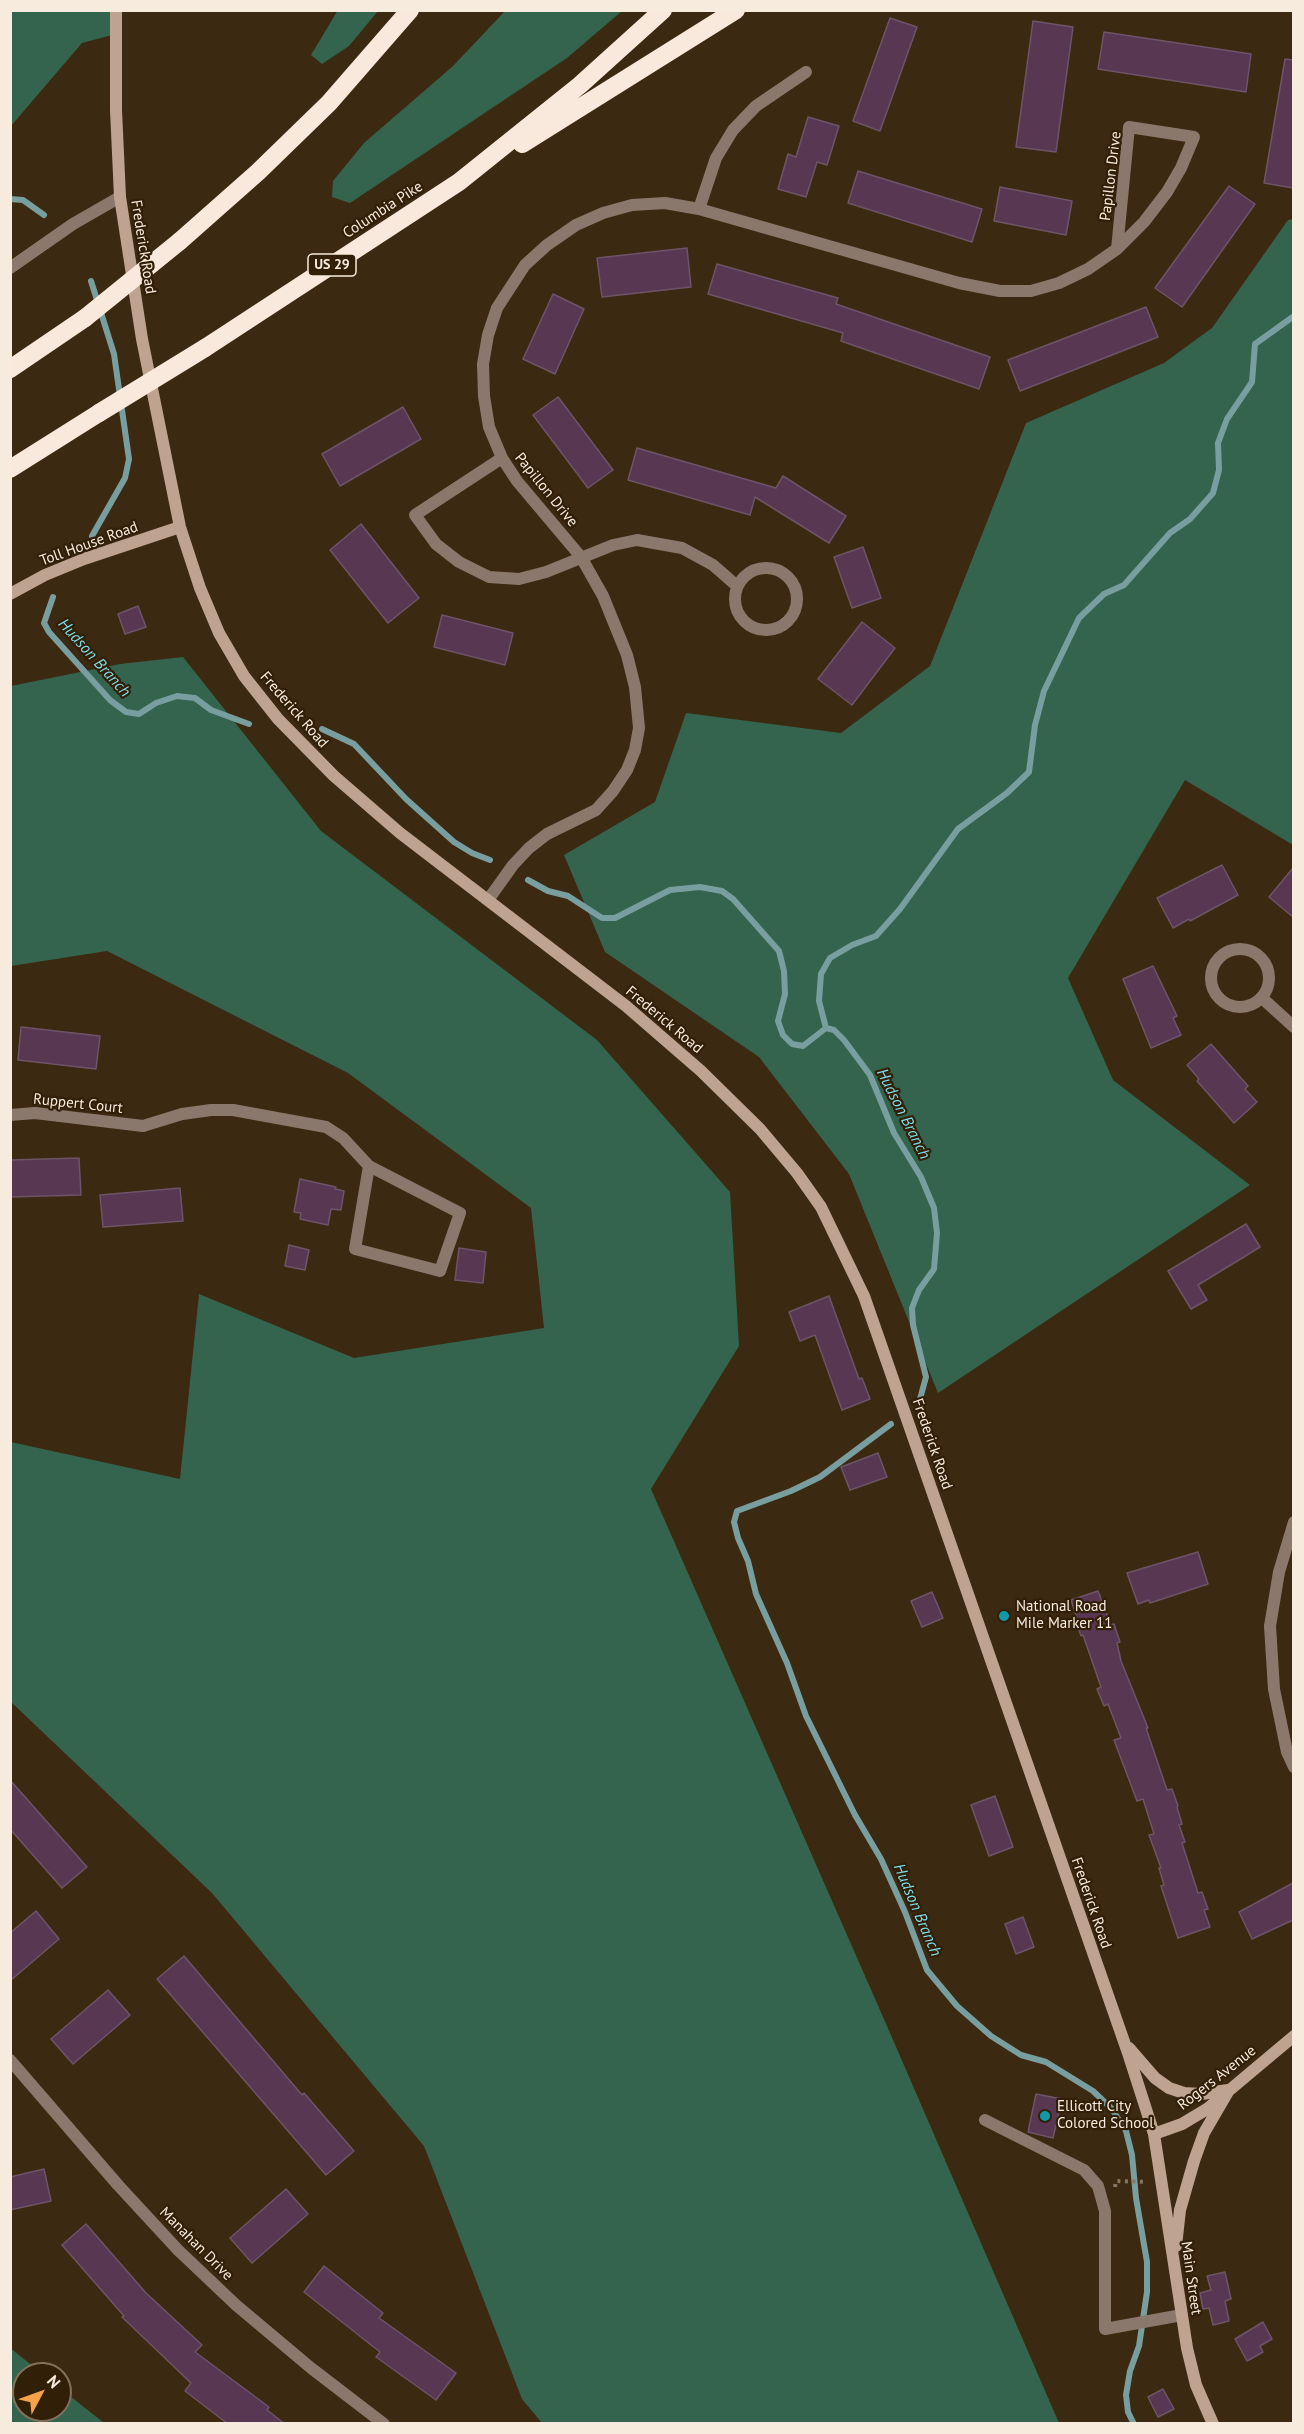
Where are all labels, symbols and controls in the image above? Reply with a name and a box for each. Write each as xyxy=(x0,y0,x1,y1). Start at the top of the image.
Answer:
street label: Papillon Drive xyxy=(1097,130,1125,222)
street label: Columbia Pike xyxy=(340,178,426,242)
street label: Frederick Road xyxy=(127,199,159,295)
road number: US 29 xyxy=(308,254,356,276)
street label: Papillon Drive xyxy=(511,449,581,531)
street label: Toll House Road xyxy=(37,518,141,570)
water label: Hudson Branch xyxy=(54,615,134,701)
street label: Frederick Road xyxy=(256,668,332,752)
street label: Frederick Road xyxy=(622,983,706,1057)
water label: Hudson Branch xyxy=(872,1066,934,1162)
street label: Ruppert Court xyxy=(32,1090,124,1118)
street label: Frederick Road xyxy=(908,1396,956,1492)
place label: National Road Mile Marker 11 xyxy=(1016,1598,1112,1633)
marker: National Road Mile Marker 11 xyxy=(997,1609,1011,1623)
street label: Frederick Road xyxy=(1067,1855,1115,1951)
water label: Hudson Branch xyxy=(889,1861,945,1959)
street label: Rogers Avenue xyxy=(1174,2042,1260,2114)
place label: Ellicott City Colored School xyxy=(1057,2098,1154,2133)
marker: Ellicott City Colored School xyxy=(1038,2109,1052,2123)
street label: Manahan Drive xyxy=(156,2204,236,2284)
street label: Main Street xyxy=(1177,2240,1205,2316)
north arrow xyxy=(12,2362,72,2422)
text: N xyxy=(43,2371,65,2392)

